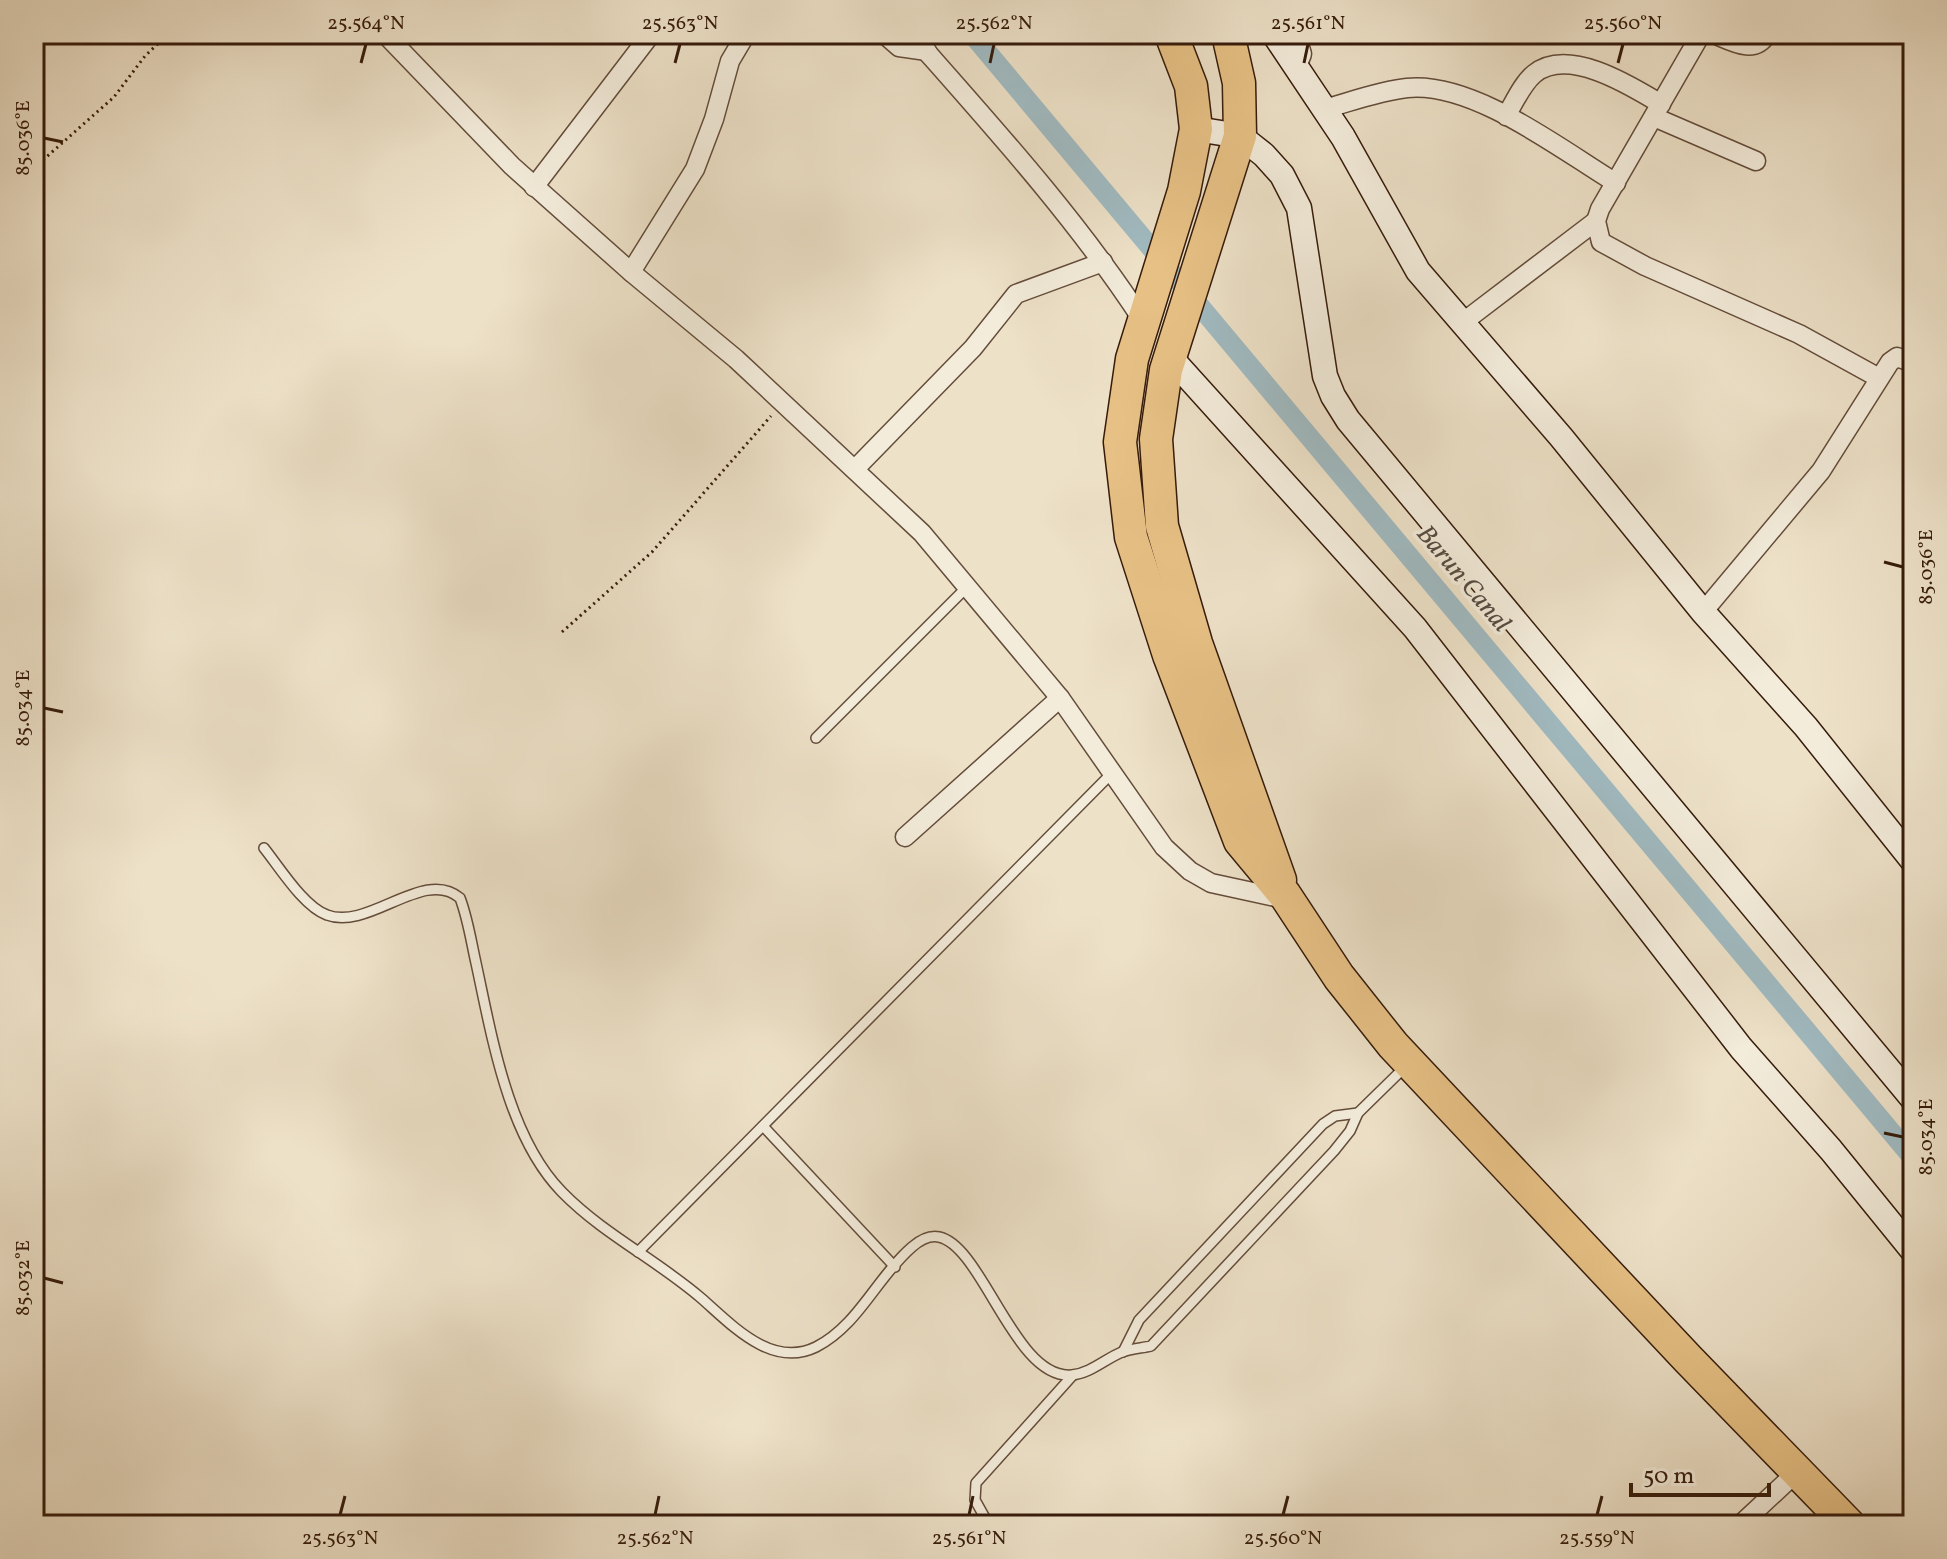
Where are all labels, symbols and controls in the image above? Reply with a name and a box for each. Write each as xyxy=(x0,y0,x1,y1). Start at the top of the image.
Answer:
text: 25.564°N xyxy=(327,10,405,38)
text: 25.563°N xyxy=(642,10,719,38)
text: 25.562°N xyxy=(955,10,1033,38)
text: 25.561°N xyxy=(1271,10,1345,38)
text: 25.560°N xyxy=(1584,10,1662,38)
text: 85.036°E xyxy=(10,100,38,176)
water label: Barun Canal xyxy=(1407,518,1519,641)
text: 85.036°E xyxy=(1913,529,1941,605)
text: 85.034°E xyxy=(10,670,38,746)
text: 85.034°E xyxy=(1913,1099,1941,1175)
text: 85.032°E xyxy=(10,1240,38,1316)
scale bar xyxy=(1631,1447,1769,1497)
text: 50 m xyxy=(1643,1460,1695,1494)
text: 25.563°N xyxy=(302,1525,379,1553)
text: 25.562°N xyxy=(616,1525,694,1553)
text: 25.561°N xyxy=(932,1525,1006,1553)
text: 25.560°N xyxy=(1244,1525,1322,1553)
text: 25.559°N xyxy=(1559,1525,1635,1553)

